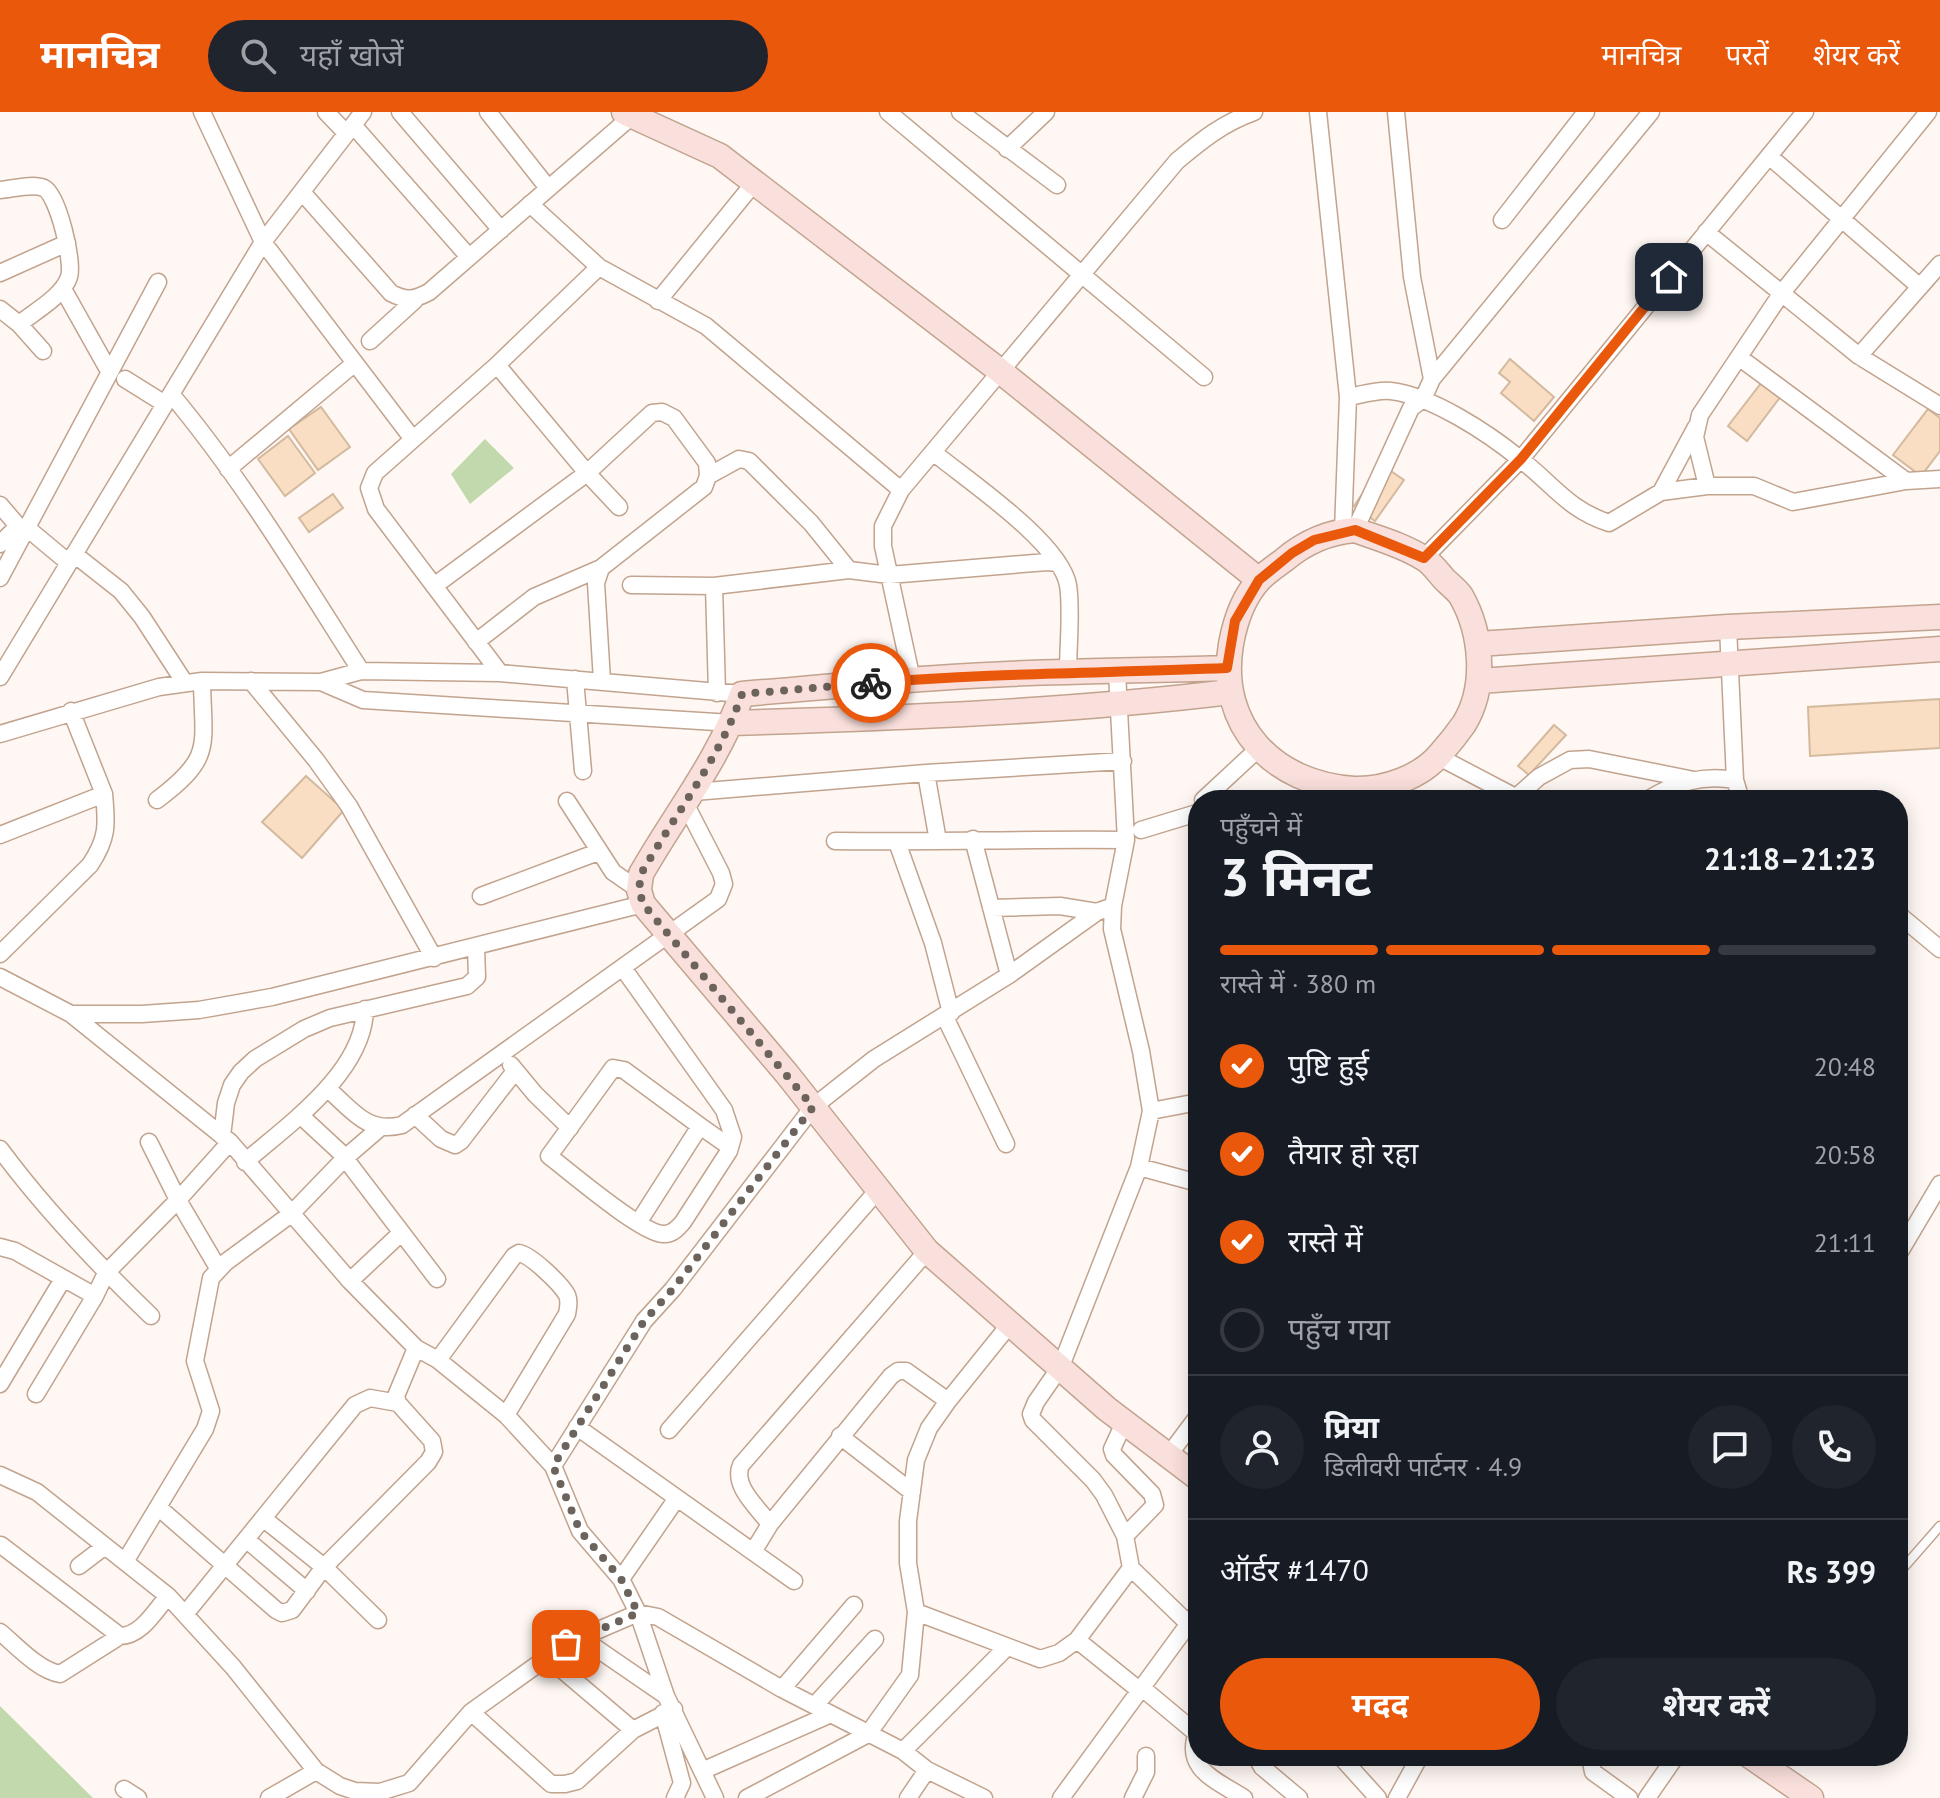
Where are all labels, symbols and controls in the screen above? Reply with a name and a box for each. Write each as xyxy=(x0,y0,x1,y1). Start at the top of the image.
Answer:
search box xyxy=(208,20,768,92)
text: मानचित्र xyxy=(40,29,160,78)
icon: search xyxy=(236,34,280,78)
text: यहाँ खोजें xyxy=(300,35,403,74)
text: मानचित्र xyxy=(1601,36,1682,73)
text: परतें xyxy=(1726,36,1769,73)
text: शेयर करें xyxy=(1813,36,1900,73)
pin xyxy=(1635,243,1703,311)
icon: home xyxy=(1647,255,1691,299)
courier xyxy=(831,643,911,723)
icon: bike xyxy=(849,661,893,705)
text: पहुँचने में xyxy=(1220,810,1302,843)
text: 21:18–21:23 xyxy=(1704,839,1876,878)
text: 3 मिनट xyxy=(1220,843,1372,910)
text: रास्ते में · 380 m xyxy=(1220,967,1376,1000)
icon: check xyxy=(1220,1044,1264,1088)
text: पुष्टि हुई xyxy=(1288,1045,1369,1084)
text: 20:48 xyxy=(1814,1050,1876,1083)
icon: check xyxy=(1220,1132,1264,1176)
text: तैयार हो रहा xyxy=(1288,1133,1418,1172)
text: 20:58 xyxy=(1814,1138,1876,1171)
icon: check xyxy=(1220,1220,1264,1264)
text: रास्ते में xyxy=(1288,1221,1363,1260)
text: 21:11 xyxy=(1814,1226,1876,1259)
text: पहुँच गया xyxy=(1288,1309,1390,1348)
button: person xyxy=(1220,1405,1304,1489)
button: chat xyxy=(1688,1405,1772,1489)
button: phone xyxy=(1792,1405,1876,1489)
text: प्रिया xyxy=(1324,1407,1379,1446)
text: डिलीवरी पार्टनर · 4.9 xyxy=(1324,1450,1522,1483)
text: ऑर्डर #1470 xyxy=(1220,1550,1369,1589)
text: Rs 399 xyxy=(1787,1552,1876,1591)
pin xyxy=(532,1610,600,1678)
icon: bag xyxy=(544,1622,588,1666)
button: मदद xyxy=(1220,1658,1540,1750)
button: शेयर करें xyxy=(1556,1658,1876,1750)

